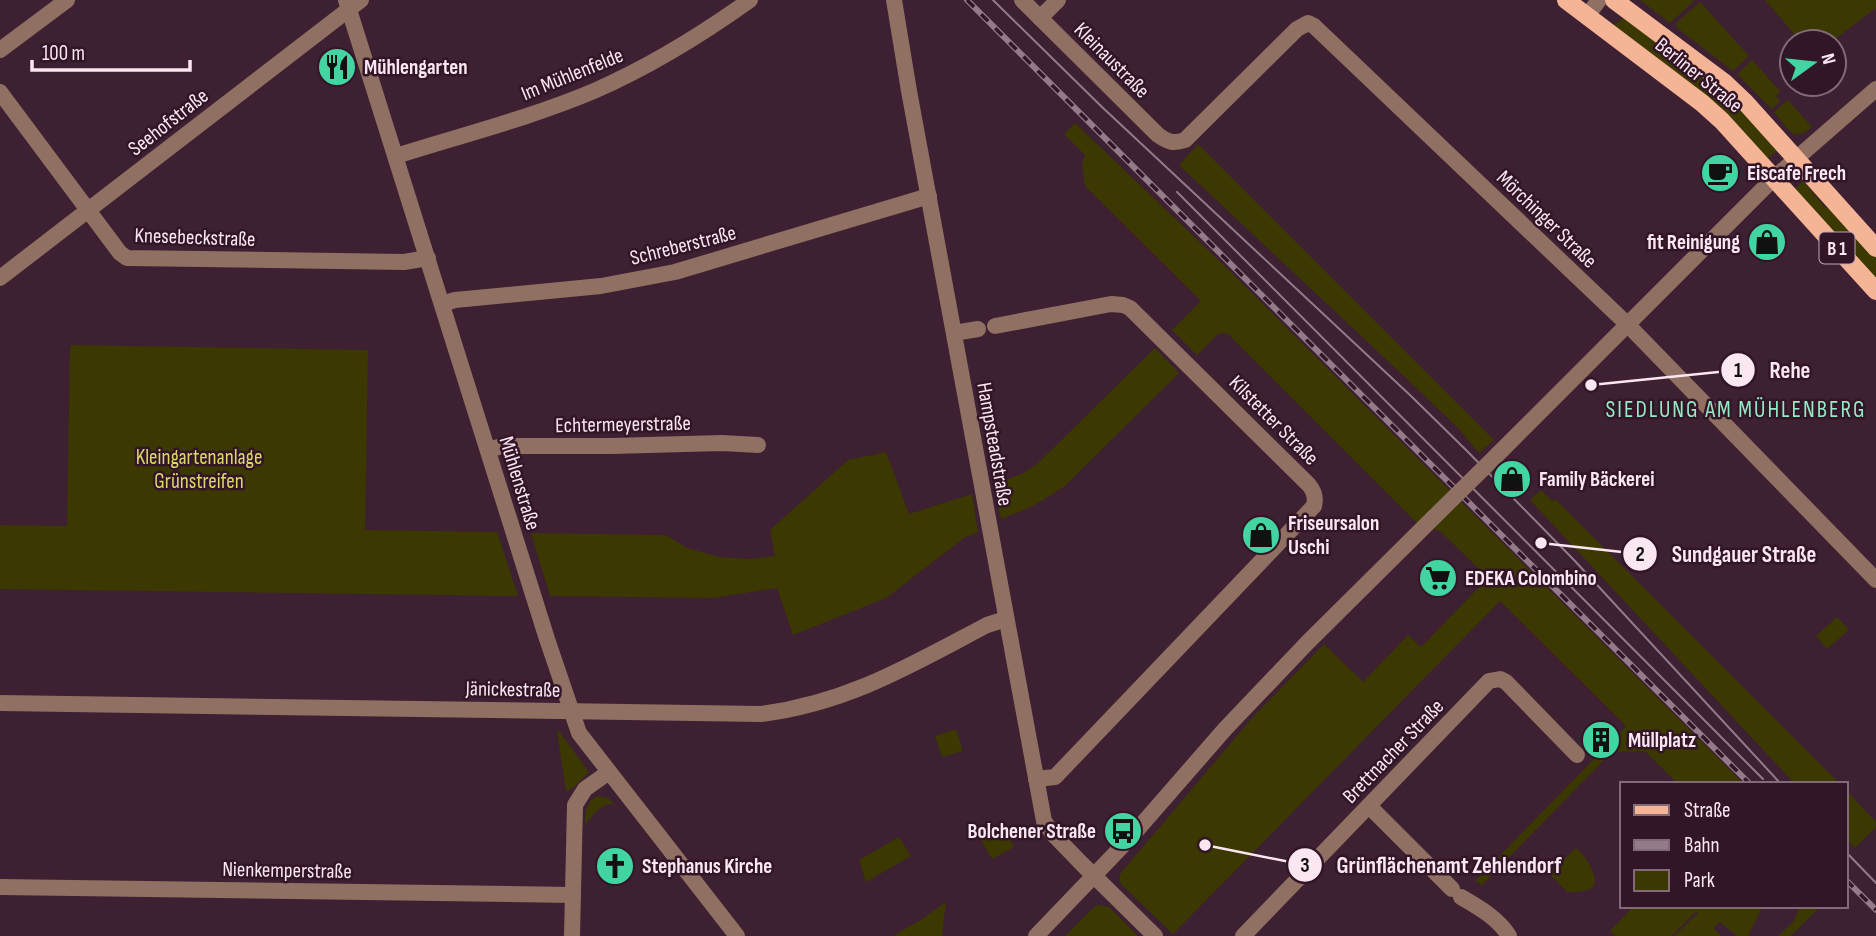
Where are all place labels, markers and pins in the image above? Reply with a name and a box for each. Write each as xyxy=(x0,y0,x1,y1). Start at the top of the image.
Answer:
restaurant icon: Mühlengarten xyxy=(316,46,358,88)
place label: Mühlengarten xyxy=(364,55,468,80)
cafe icon: Eiscafe Frech xyxy=(1699,152,1741,194)
place label: Eiscafe Frech xyxy=(1747,161,1846,186)
shop icon: fit Reinigung xyxy=(1746,221,1788,263)
place label: fit Reinigung xyxy=(1647,230,1740,255)
callout: Rehe xyxy=(1720,348,1824,392)
shop icon: Family Bäckerei xyxy=(1491,458,1533,500)
place label: Family Bäckerei xyxy=(1539,467,1655,492)
place label: Friseursalon Uschi xyxy=(1288,511,1379,560)
shop icon: Friseursalon Uschi xyxy=(1240,514,1282,556)
callout: Sundgauer Straße xyxy=(1623,532,1830,576)
supermarket icon: EDEKA Colombino xyxy=(1417,557,1459,599)
place label: EDEKA Colombino xyxy=(1465,566,1597,591)
building icon: Müllplatz xyxy=(1580,719,1622,761)
place label: Müllplatz xyxy=(1628,728,1696,753)
bus stop icon: Bolchener Straße xyxy=(1102,810,1144,852)
place label: Bolchener Straße xyxy=(968,819,1096,844)
callout: Grünflächenamt Zehlendorf xyxy=(1288,843,1576,887)
church icon: Stephanus Kirche xyxy=(594,845,636,887)
place label: Stephanus Kirche xyxy=(642,854,772,879)

